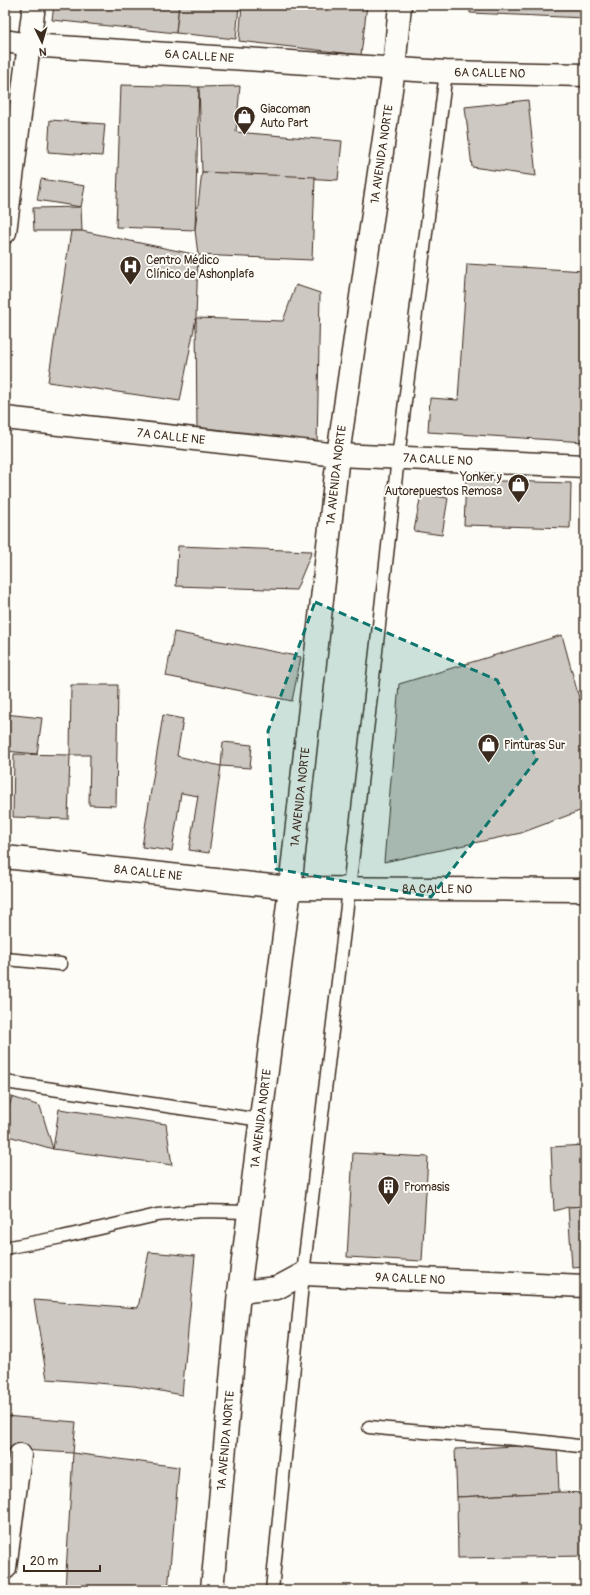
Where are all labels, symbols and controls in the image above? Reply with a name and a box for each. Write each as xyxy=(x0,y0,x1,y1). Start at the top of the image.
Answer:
north arrow xyxy=(22,22,62,62)
text: N xyxy=(38,45,47,58)
street label: 6A CALLE NE xyxy=(164,46,234,66)
street label: 6A CALLE NO xyxy=(454,65,526,81)
place label: Giacoman Auto Part xyxy=(260,102,311,131)
shop icon: Giacoman Auto Part xyxy=(232,103,258,136)
street label: 1A AVENIDA NORTE xyxy=(367,104,396,205)
place label: Centro Médico Clínico de Ashonplafa xyxy=(146,253,255,282)
hospital icon: Centro Médico Clínico de Ashonplafa xyxy=(117,254,143,287)
street label: 1A AVENIDA NORTE xyxy=(323,424,350,526)
street label: 7A CALLE NE xyxy=(136,425,206,448)
street label: 7A CALLE NO xyxy=(402,450,474,469)
place label: Yonker y Autorepuestos Remosa xyxy=(384,470,502,499)
shop icon: Yonker y Autorepuestos Remosa xyxy=(505,471,531,504)
shop icon: Pinturas Sur xyxy=(476,732,502,765)
place label: Pinturas Sur xyxy=(504,738,566,753)
street label: 1A AVENIDA NORTE xyxy=(287,746,313,848)
street label: 8A CALLE NE xyxy=(113,861,183,884)
street label: 8A CALLE NO xyxy=(402,881,473,897)
street label: 1A AVENIDA NORTE xyxy=(247,1068,275,1169)
building icon: Promasis xyxy=(375,1174,401,1207)
place label: Promasis xyxy=(404,1180,450,1195)
street label: 9A CALLE NO xyxy=(375,1270,446,1288)
street label: 1A AVENIDA NORTE xyxy=(214,1390,238,1491)
scale bar xyxy=(24,1547,100,1573)
text: 20 m xyxy=(30,1554,59,1569)

